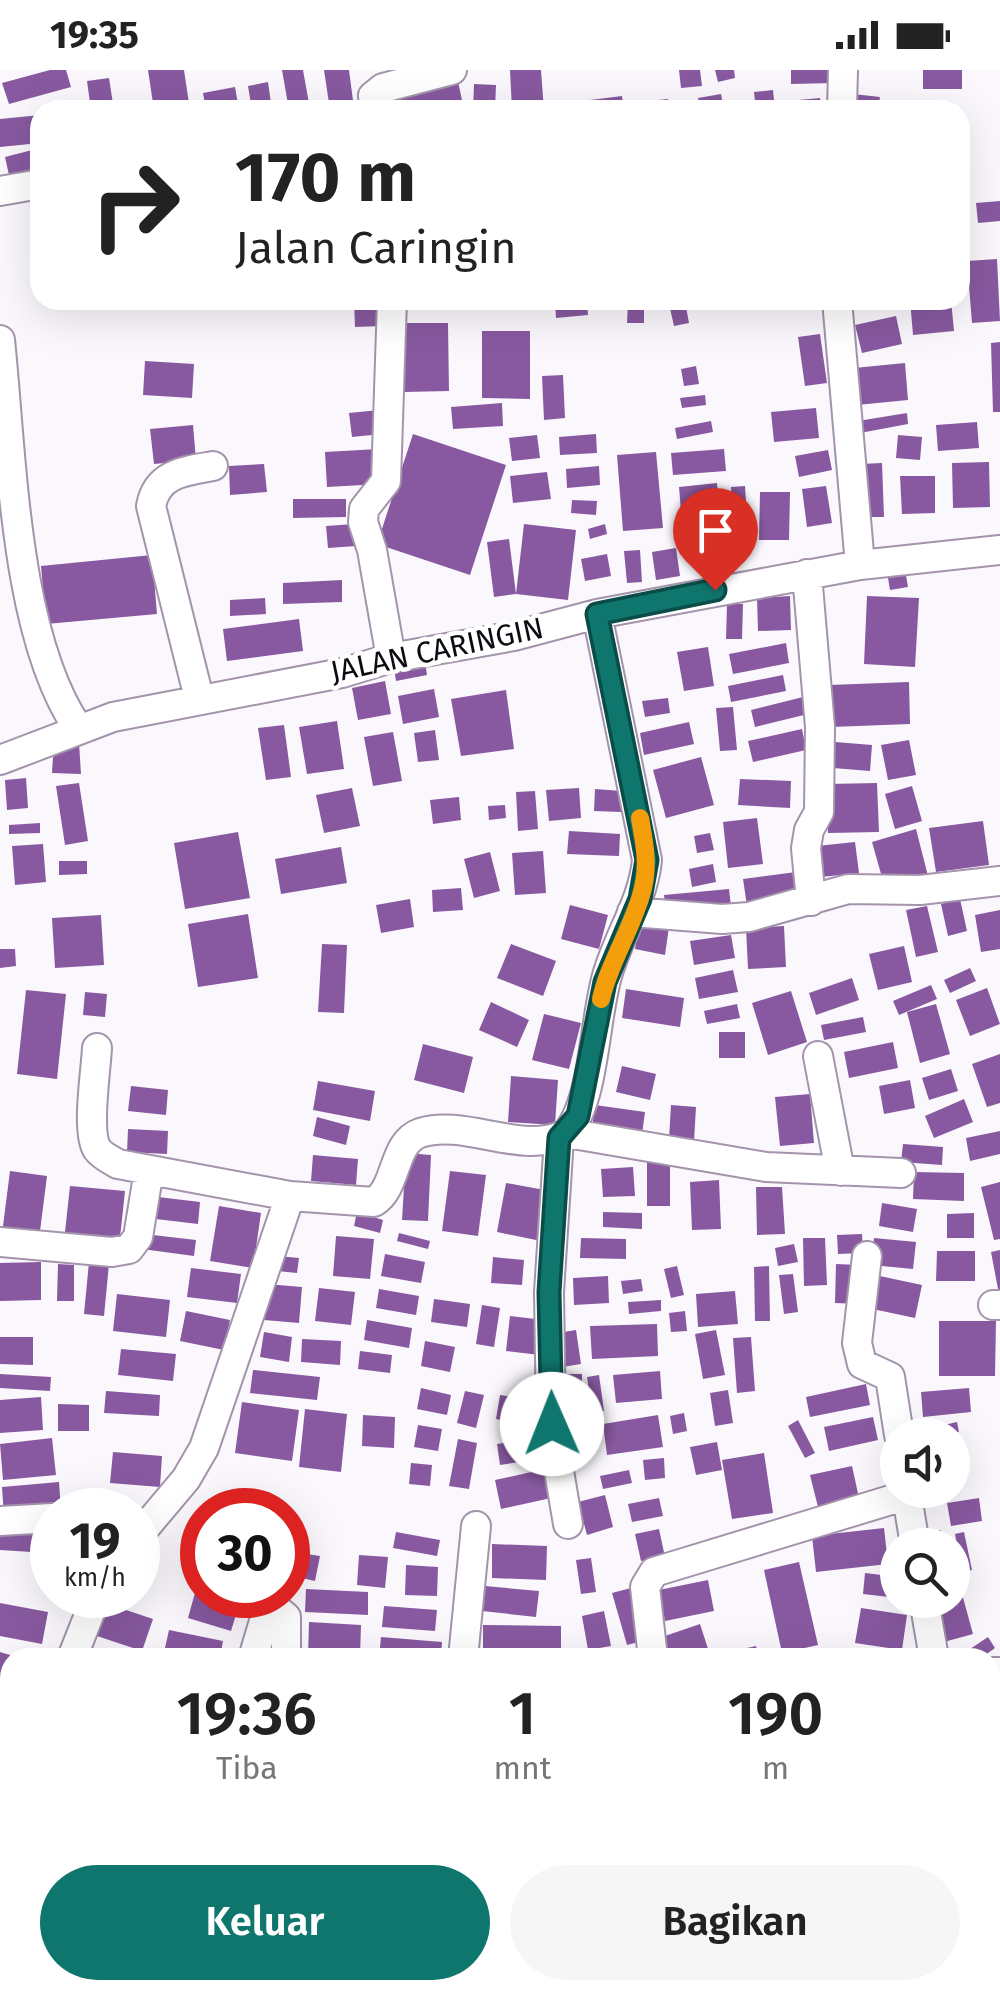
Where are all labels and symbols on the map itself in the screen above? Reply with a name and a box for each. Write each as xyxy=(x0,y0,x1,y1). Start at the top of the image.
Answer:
pin xyxy=(673,488,758,591)
street label: JALAN CARINGIN xyxy=(327,610,547,690)
position arrow xyxy=(500,1372,604,1476)
speed limit sign: 30 xyxy=(180,1488,310,1618)

